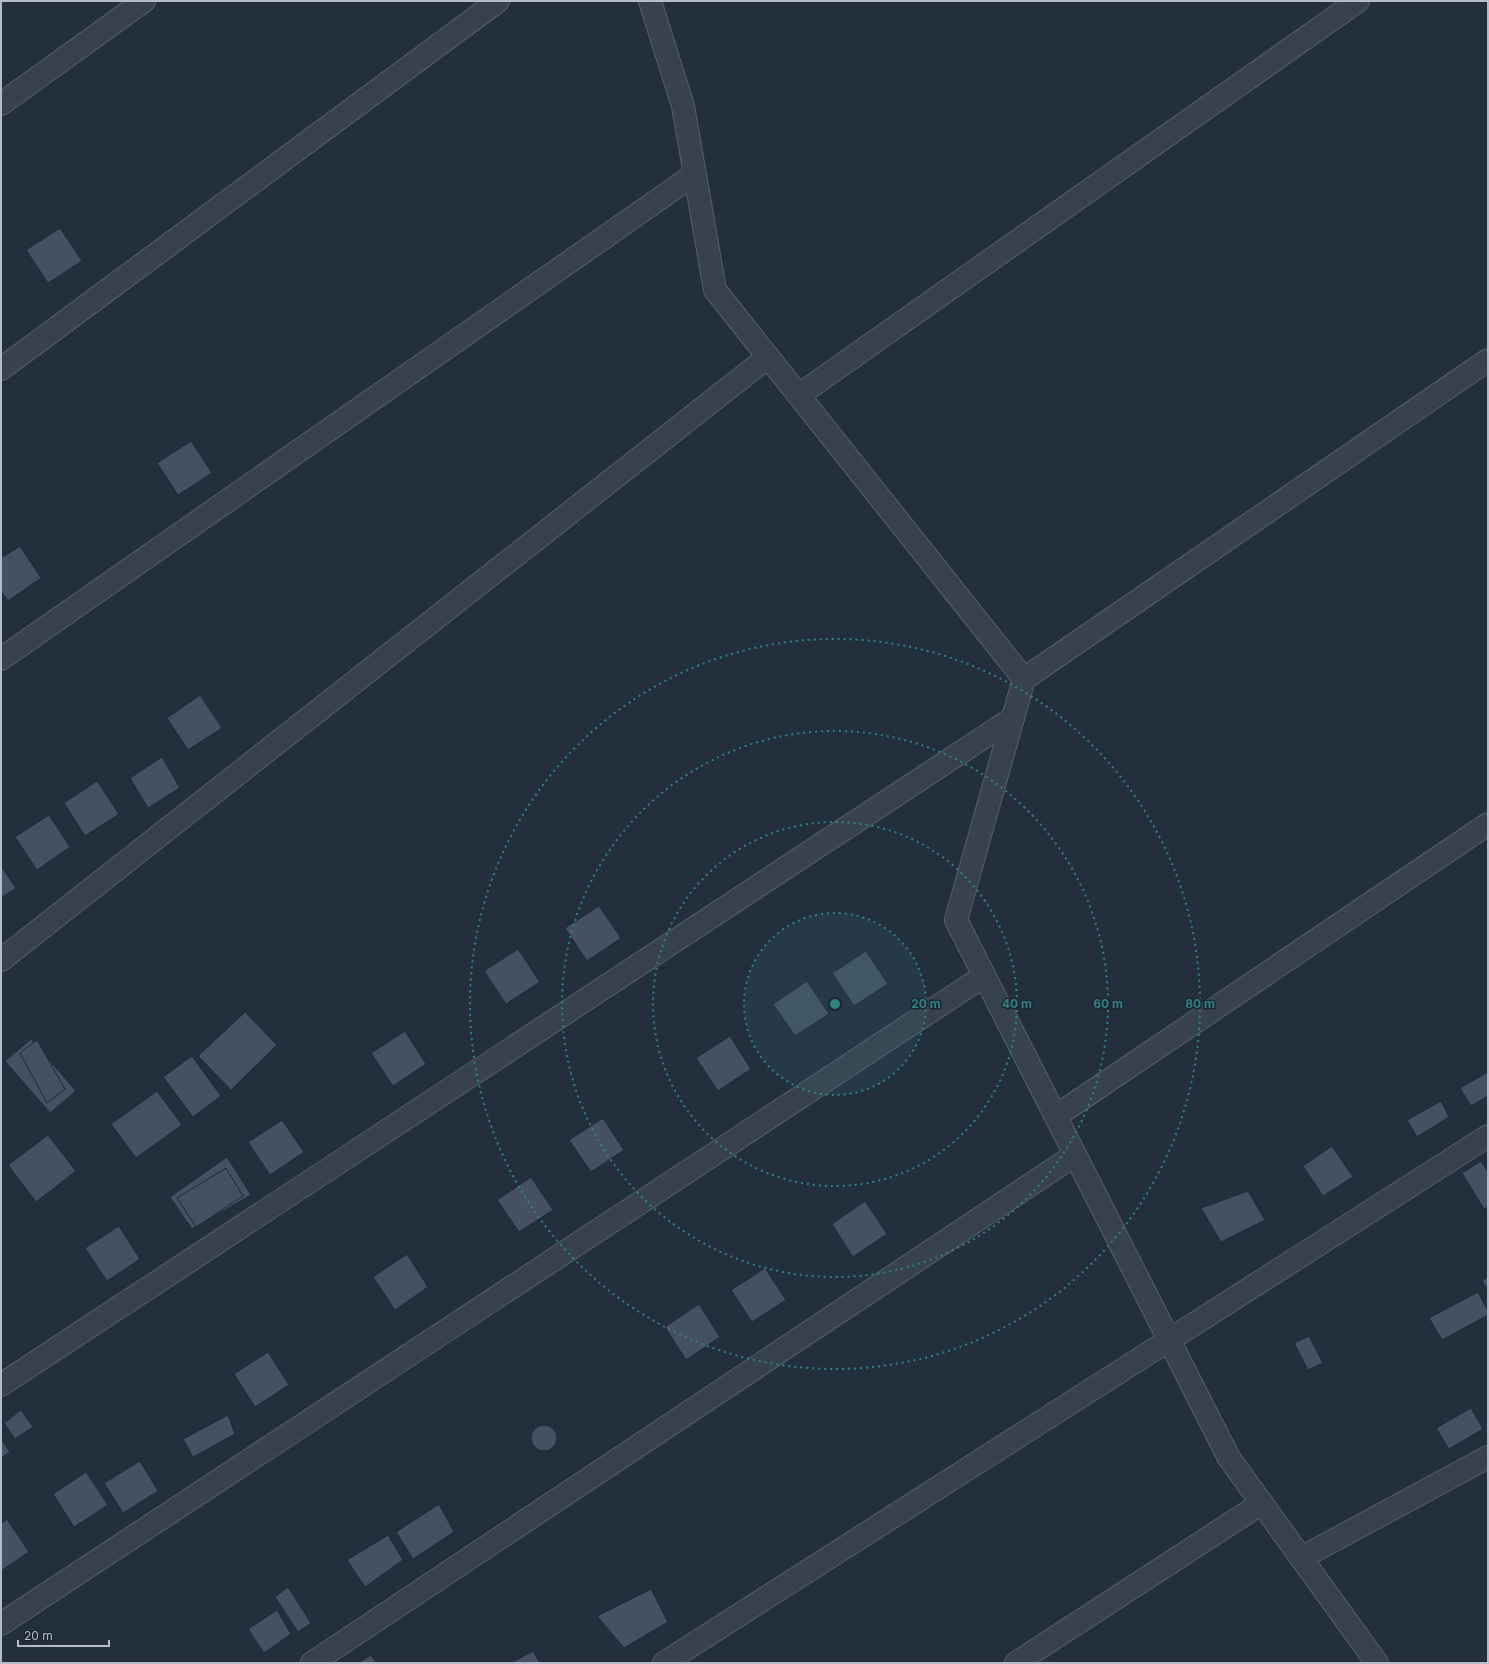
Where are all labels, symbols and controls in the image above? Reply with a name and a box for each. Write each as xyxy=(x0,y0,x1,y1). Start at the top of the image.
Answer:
text: 20 m xyxy=(911,996,941,1011)
text: 40 m xyxy=(1002,996,1032,1011)
text: 60 m xyxy=(1093,996,1123,1011)
text: 80 m xyxy=(1185,996,1215,1011)
centre of rings xyxy=(828,997,842,1011)
scale bar xyxy=(18,1622,109,1648)
text: 20 m xyxy=(24,1628,53,1643)

